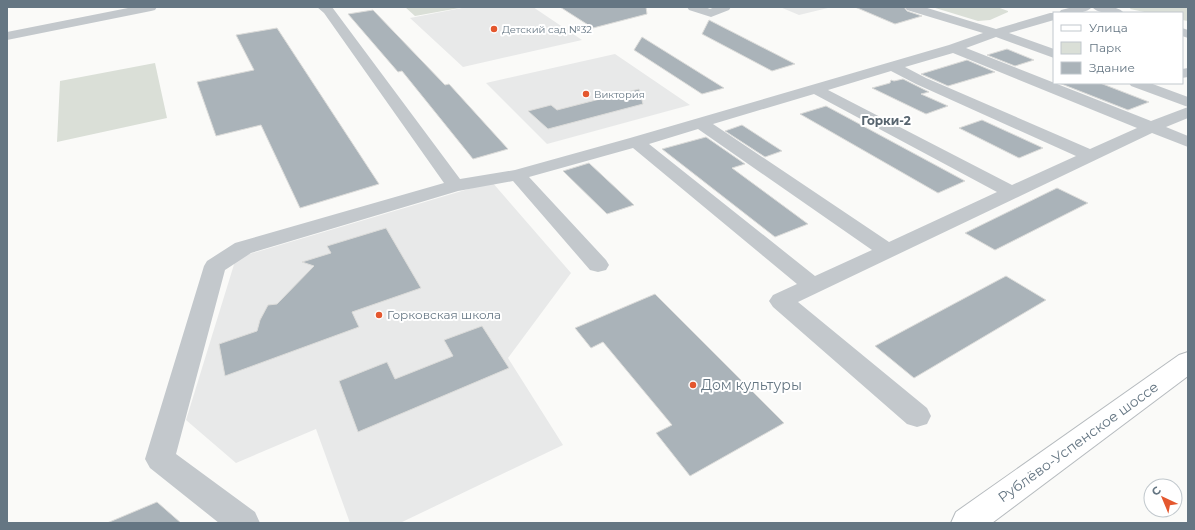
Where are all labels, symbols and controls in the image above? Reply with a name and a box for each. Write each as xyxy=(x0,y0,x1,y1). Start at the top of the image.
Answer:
legend xyxy=(1053,12,1183,84)
text: Улица xyxy=(1089,20,1128,35)
place label: Детский сад №32 xyxy=(502,23,592,36)
marker: Детский сад №32 xyxy=(489,24,499,34)
text: Парк xyxy=(1089,40,1121,55)
text: Здание xyxy=(1089,60,1135,75)
place label: Виктория xyxy=(594,88,645,101)
marker: Виктория xyxy=(581,89,591,99)
district label: Горки-2 xyxy=(861,113,911,128)
place label: Горковская школа xyxy=(387,307,501,322)
marker: Горковская школа xyxy=(374,310,384,320)
place label: Дом культуры xyxy=(701,376,802,394)
street label: Рублёво-Успенское шоссе xyxy=(994,378,1162,506)
marker: Дом культуры xyxy=(688,380,698,390)
north arrow xyxy=(1143,478,1183,518)
text: С xyxy=(1148,483,1164,499)

